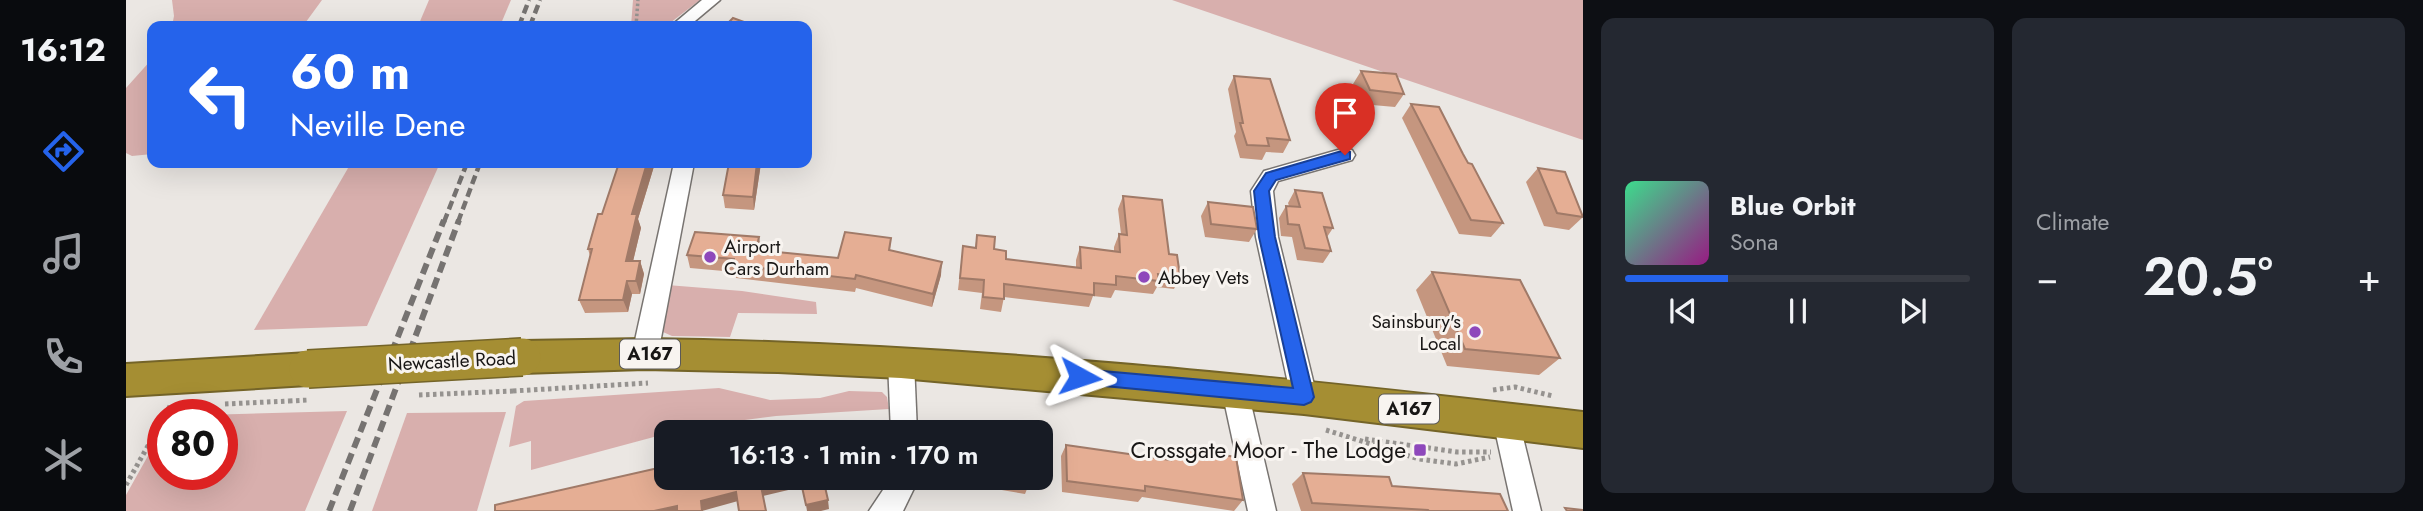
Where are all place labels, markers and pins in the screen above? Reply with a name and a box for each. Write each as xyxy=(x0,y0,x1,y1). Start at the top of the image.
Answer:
pin xyxy=(1315,83,1375,155)
place label: Airport Cars Durham xyxy=(724,233,829,282)
marker: Airport Cars Durham xyxy=(702,249,718,265)
place label: Abbey Vets xyxy=(1158,264,1249,291)
marker: Abbey Vets xyxy=(1136,269,1152,285)
place label: Sainsbury's Local xyxy=(1371,308,1461,357)
marker: Sainsbury's Local xyxy=(1467,324,1483,340)
place label: Crossgate Moor - The Lodge xyxy=(1130,433,1406,467)
marker: Crossgate Moor - The Lodge xyxy=(1412,442,1428,458)

